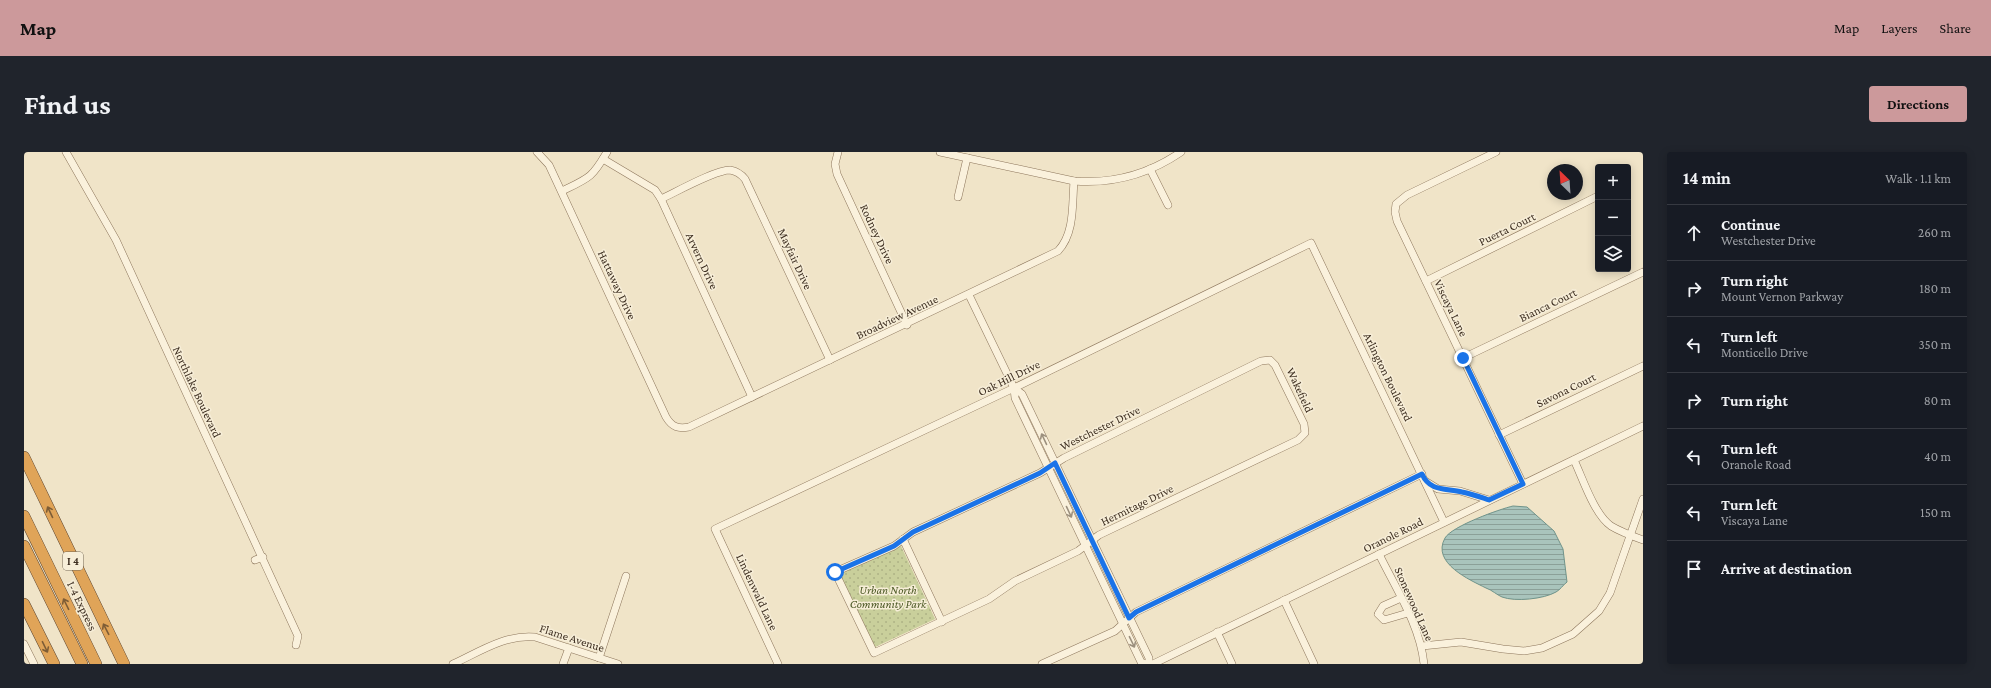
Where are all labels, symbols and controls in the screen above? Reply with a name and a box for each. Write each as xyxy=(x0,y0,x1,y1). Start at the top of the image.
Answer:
text: Map xyxy=(20,18,56,39)
text: Map xyxy=(1834,20,1859,36)
text: Layers xyxy=(1881,20,1918,36)
text: Share xyxy=(1940,20,1971,36)
button: Directions xyxy=(1869,86,1967,122)
text: Find us xyxy=(24,89,111,120)
north arrow xyxy=(1547,164,1583,200)
map controls xyxy=(1595,164,1631,272)
button: + xyxy=(1595,164,1631,200)
text: 14 min xyxy=(1683,169,1731,188)
text: Walk · 1.1 km xyxy=(1885,171,1951,186)
button: − xyxy=(1595,200,1631,236)
street label: Rodney Drive xyxy=(857,202,897,266)
street label: Puerta Court xyxy=(1476,209,1539,249)
text: Continue xyxy=(1721,217,1780,233)
icon: ahead xyxy=(1683,222,1705,244)
text: 260 m xyxy=(1918,225,1951,240)
street label: Mayfair Drive xyxy=(775,226,815,292)
street label: Arvern Drive xyxy=(683,230,721,292)
text: Westchester Drive xyxy=(1721,233,1816,248)
button: layers xyxy=(1595,236,1631,272)
street label: Hattaway Drive xyxy=(595,248,639,322)
text: Turn right xyxy=(1721,273,1788,289)
street label: Viscaya Lane xyxy=(1431,277,1471,339)
icon: right xyxy=(1683,278,1705,300)
text: 180 m xyxy=(1919,281,1951,296)
street label: Bianca Court xyxy=(1517,285,1580,325)
text: Mount Vernon Parkway xyxy=(1721,289,1843,304)
street label: Broadview Avenue xyxy=(854,292,940,342)
text: Turn left xyxy=(1721,329,1777,345)
street label: Arlington Boulevard xyxy=(1361,330,1416,424)
icon: left xyxy=(1683,334,1705,356)
text: 350 m xyxy=(1918,337,1951,352)
street label: Northlake Boulevard xyxy=(170,344,225,440)
text: Monticello Drive xyxy=(1721,345,1808,360)
route end xyxy=(1454,349,1472,367)
street label: Oak Hill Drive xyxy=(976,357,1042,399)
street label: Wakefield xyxy=(1283,365,1317,415)
street label: Savona Court xyxy=(1534,369,1599,410)
icon: right xyxy=(1683,390,1705,412)
text: Turn right xyxy=(1721,393,1788,409)
text: 80 m xyxy=(1924,393,1951,408)
street label: Westchester Drive xyxy=(1058,403,1142,453)
one-way arrow xyxy=(1040,434,1047,446)
text: Turn left xyxy=(1721,441,1777,457)
icon: left xyxy=(1683,446,1705,468)
text: 40 m xyxy=(1924,449,1951,464)
text: Oranole Road xyxy=(1721,457,1791,472)
street label: Hermitage Drive xyxy=(1098,481,1176,529)
text: Turn left xyxy=(1721,497,1777,513)
icon: left xyxy=(1683,502,1705,524)
text: 150 m xyxy=(1920,505,1951,520)
one-way arrow xyxy=(46,506,53,518)
one-way arrow xyxy=(1066,506,1073,518)
text: Viscaya Lane xyxy=(1721,513,1788,528)
street label: Oranole Road xyxy=(1361,514,1426,556)
street label: Lindenwald Lane xyxy=(733,551,781,633)
road number: I 4 xyxy=(63,552,83,570)
icon: arrive xyxy=(1683,558,1705,580)
text: Arrive at destination xyxy=(1721,561,1852,577)
route start xyxy=(826,563,844,581)
street label: Stonewood Lane xyxy=(1391,565,1437,643)
street label: I-4 Express xyxy=(64,579,100,633)
park label: Urban North Community Park xyxy=(850,583,927,611)
one-way arrow xyxy=(62,598,69,610)
street label: Flame Avenue xyxy=(538,621,606,655)
one-way arrow xyxy=(102,624,109,636)
one-way arrow xyxy=(1129,636,1136,648)
one-way arrow xyxy=(42,640,49,652)

